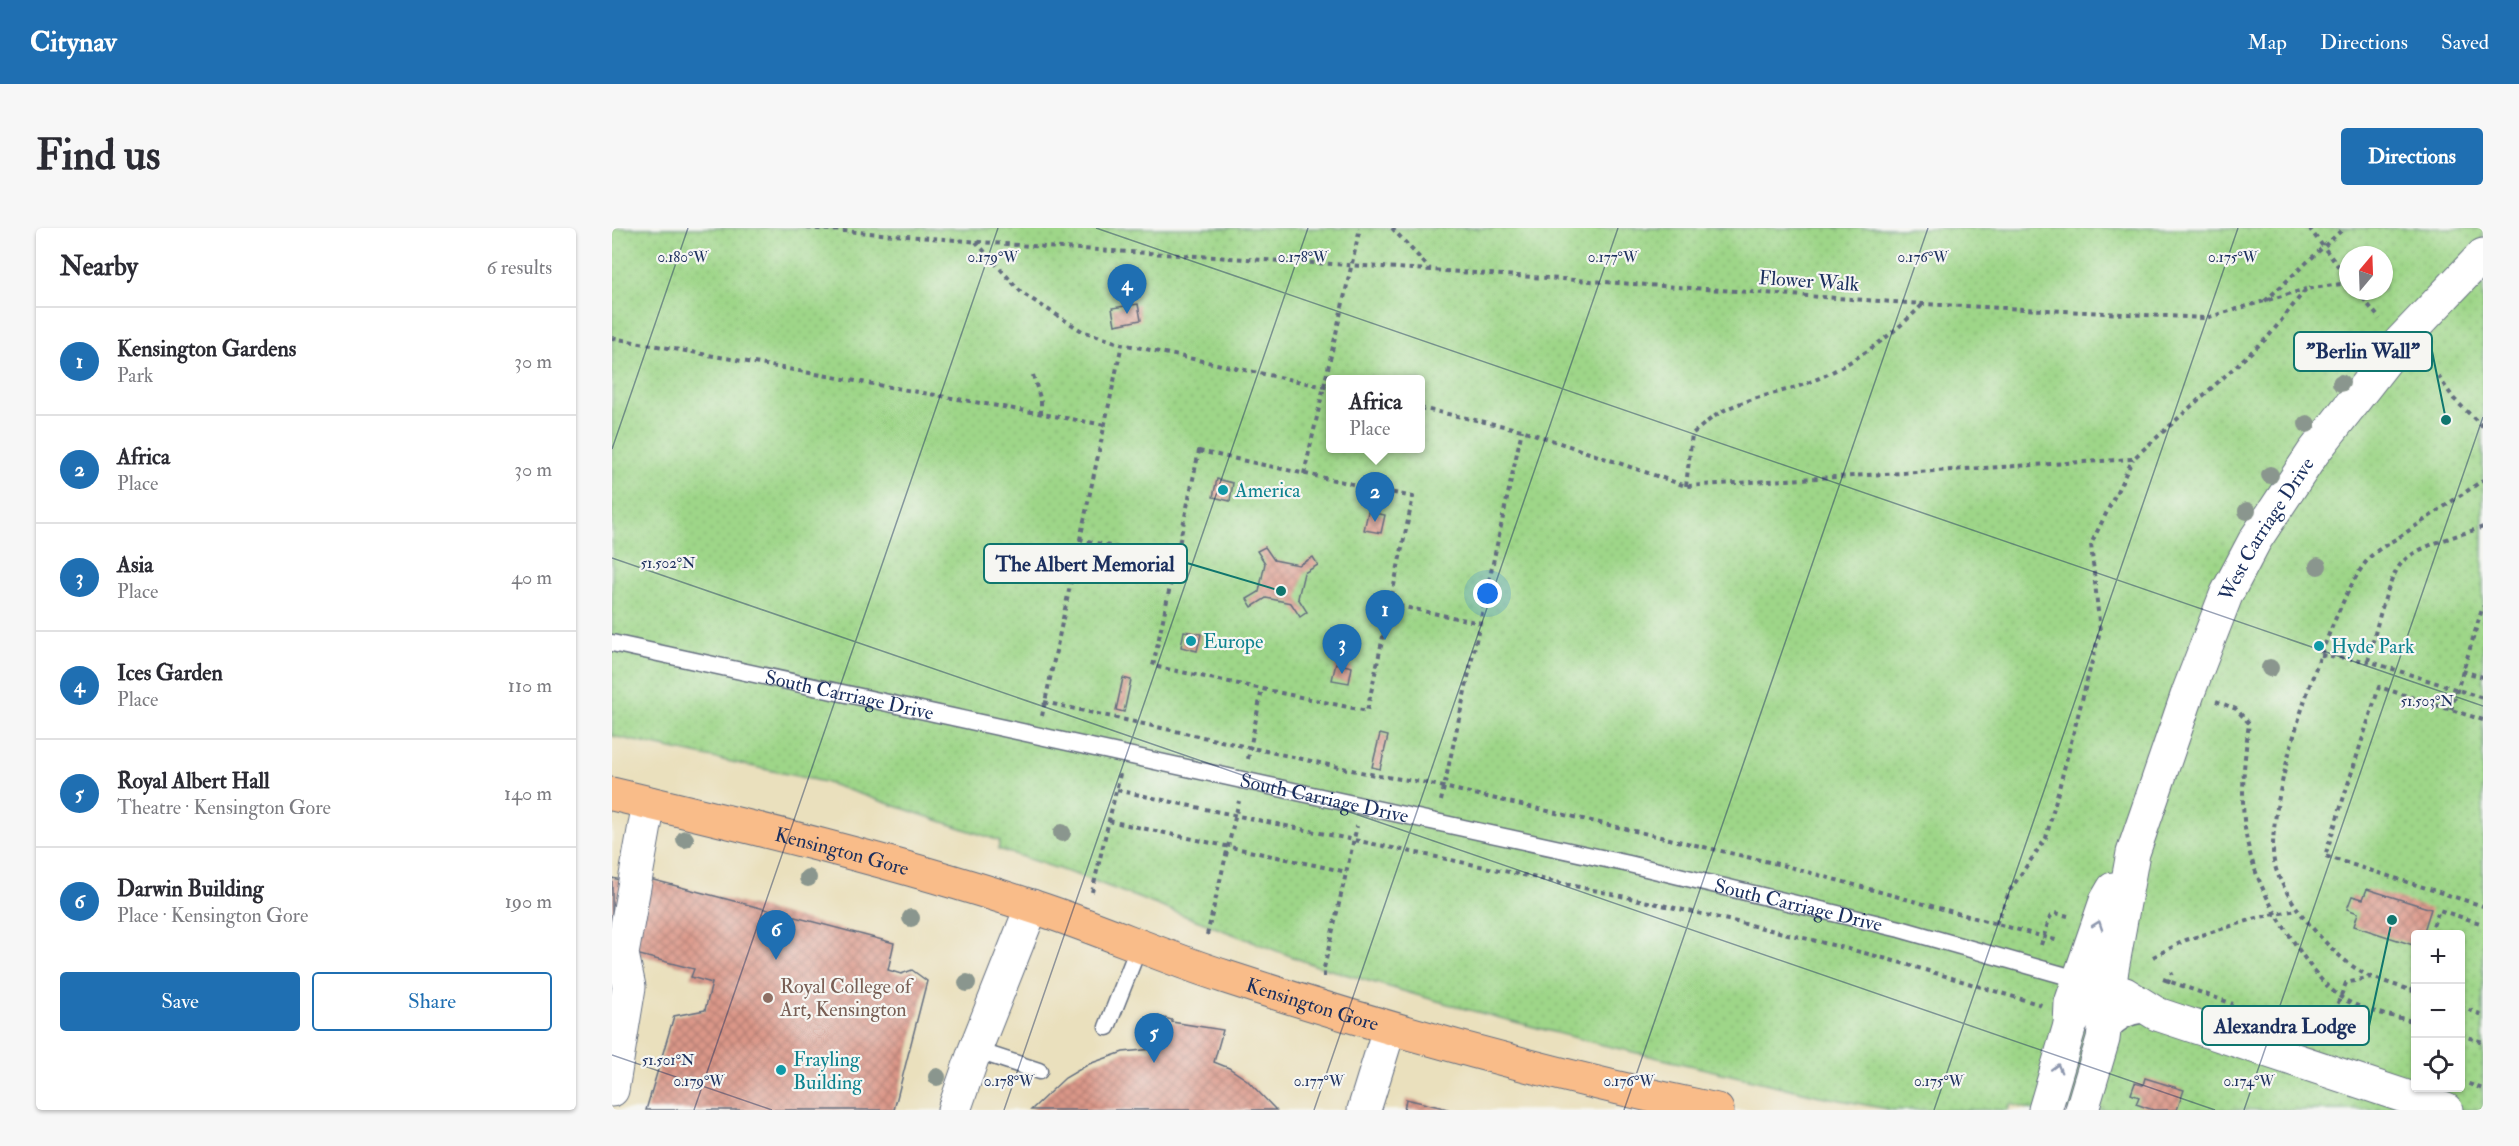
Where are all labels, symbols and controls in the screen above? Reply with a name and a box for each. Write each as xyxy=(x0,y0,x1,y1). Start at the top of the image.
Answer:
text: Citynav xyxy=(30,25,117,60)
text: Map xyxy=(2247,29,2287,56)
text: Directions xyxy=(2320,29,2408,56)
text: Saved xyxy=(2441,29,2489,56)
button: Directions xyxy=(2341,128,2483,185)
text: Find us xyxy=(36,130,160,182)
north arrow xyxy=(2339,246,2393,300)
text: 0.180°W xyxy=(657,248,709,267)
text: 0.179°W xyxy=(967,248,1019,267)
text: 0.178°W xyxy=(1278,248,1329,267)
text: 0.177°W xyxy=(1588,248,1639,267)
text: 0.176°W xyxy=(1898,248,1949,267)
text: 0.175°W xyxy=(2208,248,2259,267)
text: Nearby xyxy=(60,251,138,283)
text: 6 results xyxy=(486,255,552,280)
pin: 4 xyxy=(1108,264,1146,314)
street label: Flower Walk xyxy=(1758,265,1861,297)
callout: "Berlin Wall" xyxy=(2294,332,2432,371)
text: Kensington Gardens xyxy=(117,335,296,363)
text: "Berlin Wall" xyxy=(2306,338,2421,365)
text: 1 xyxy=(76,349,83,374)
text: 30 m xyxy=(514,349,552,374)
text: Park xyxy=(117,363,153,388)
popup xyxy=(1326,375,1425,453)
text: Africa xyxy=(1349,388,1402,416)
text: Place xyxy=(1349,416,1390,441)
text: Africa xyxy=(117,443,170,471)
street label: West Carriage Drive xyxy=(2212,452,2319,606)
text: 2 xyxy=(74,457,85,482)
text: 30 m xyxy=(514,457,552,482)
text: Place xyxy=(117,471,158,496)
pin: 2 xyxy=(1356,472,1395,522)
place label: America xyxy=(1234,478,1301,503)
marker: America xyxy=(1216,483,1230,497)
callout: The Albert Memorial xyxy=(984,544,1187,583)
text: Asia xyxy=(117,551,153,579)
text: The Albert Memorial xyxy=(994,551,1175,578)
text: 51.502°N xyxy=(640,554,696,573)
text: 3 xyxy=(76,565,83,590)
text: 40 m xyxy=(511,565,552,590)
text: Place xyxy=(117,579,158,604)
your location xyxy=(1473,579,1502,608)
pin: 1 xyxy=(1366,590,1404,640)
pin: 3 xyxy=(1322,624,1362,674)
place label: Europe xyxy=(1203,629,1263,655)
marker: Europe xyxy=(1184,634,1198,648)
place label: Hyde Park xyxy=(2331,634,2415,659)
marker: Hyde Park xyxy=(2312,639,2326,653)
text: Ices Garden xyxy=(117,659,223,687)
street label: South Carriage Drive xyxy=(763,664,936,725)
text: 4 xyxy=(74,673,85,698)
text: 110 m xyxy=(508,673,552,698)
text: Place xyxy=(117,687,158,712)
text: 51.503°N xyxy=(2400,692,2454,711)
text: Royal Albert Hall xyxy=(117,767,270,795)
street label: South Carriage Drive xyxy=(1238,767,1411,828)
text: 5 xyxy=(75,781,84,806)
text: 140 m xyxy=(504,781,552,806)
text: Theatre · Kensington Gore xyxy=(117,795,331,820)
street label: Kensington Gore xyxy=(772,821,912,881)
street label: South Carriage Drive xyxy=(1712,872,1885,937)
text: Darwin Building xyxy=(117,875,264,903)
text: 6 xyxy=(74,889,85,914)
text: 190 m xyxy=(505,889,552,914)
text: Place · Kensington Gore xyxy=(117,903,308,928)
pin: 6 xyxy=(756,910,796,960)
one-way arrow xyxy=(2091,920,2103,931)
map controls xyxy=(2411,930,2465,1092)
button: + xyxy=(2411,930,2465,984)
button: Save xyxy=(60,972,300,1031)
button: Share xyxy=(312,972,552,1031)
street label: Kensington Gore xyxy=(1243,972,1382,1036)
place label: Royal College of Art, Kensington xyxy=(779,974,915,1022)
button: − xyxy=(2411,984,2465,1038)
marker: Royal College of Art, Kensington xyxy=(761,991,775,1005)
callout: Alexandra Lodge xyxy=(2202,1006,2369,1045)
text: Alexandra Lodge xyxy=(2213,1013,2356,1040)
pin: 5 xyxy=(1134,1014,1174,1063)
button: locate xyxy=(2411,1038,2465,1092)
place label: Frayling Building xyxy=(793,1047,863,1095)
text: 51.501°N xyxy=(642,1051,695,1070)
marker: Frayling Building xyxy=(774,1063,788,1077)
one-way arrow xyxy=(2050,1063,2062,1074)
text: 0.179°W xyxy=(673,1072,725,1091)
text: 0.178°W xyxy=(984,1072,1035,1091)
text: 0.177°W xyxy=(1294,1072,1345,1091)
text: 0.176°W xyxy=(1604,1072,1655,1091)
text: 0.175°W xyxy=(1914,1072,1965,1091)
text: 0.174°W xyxy=(2223,1072,2275,1091)

